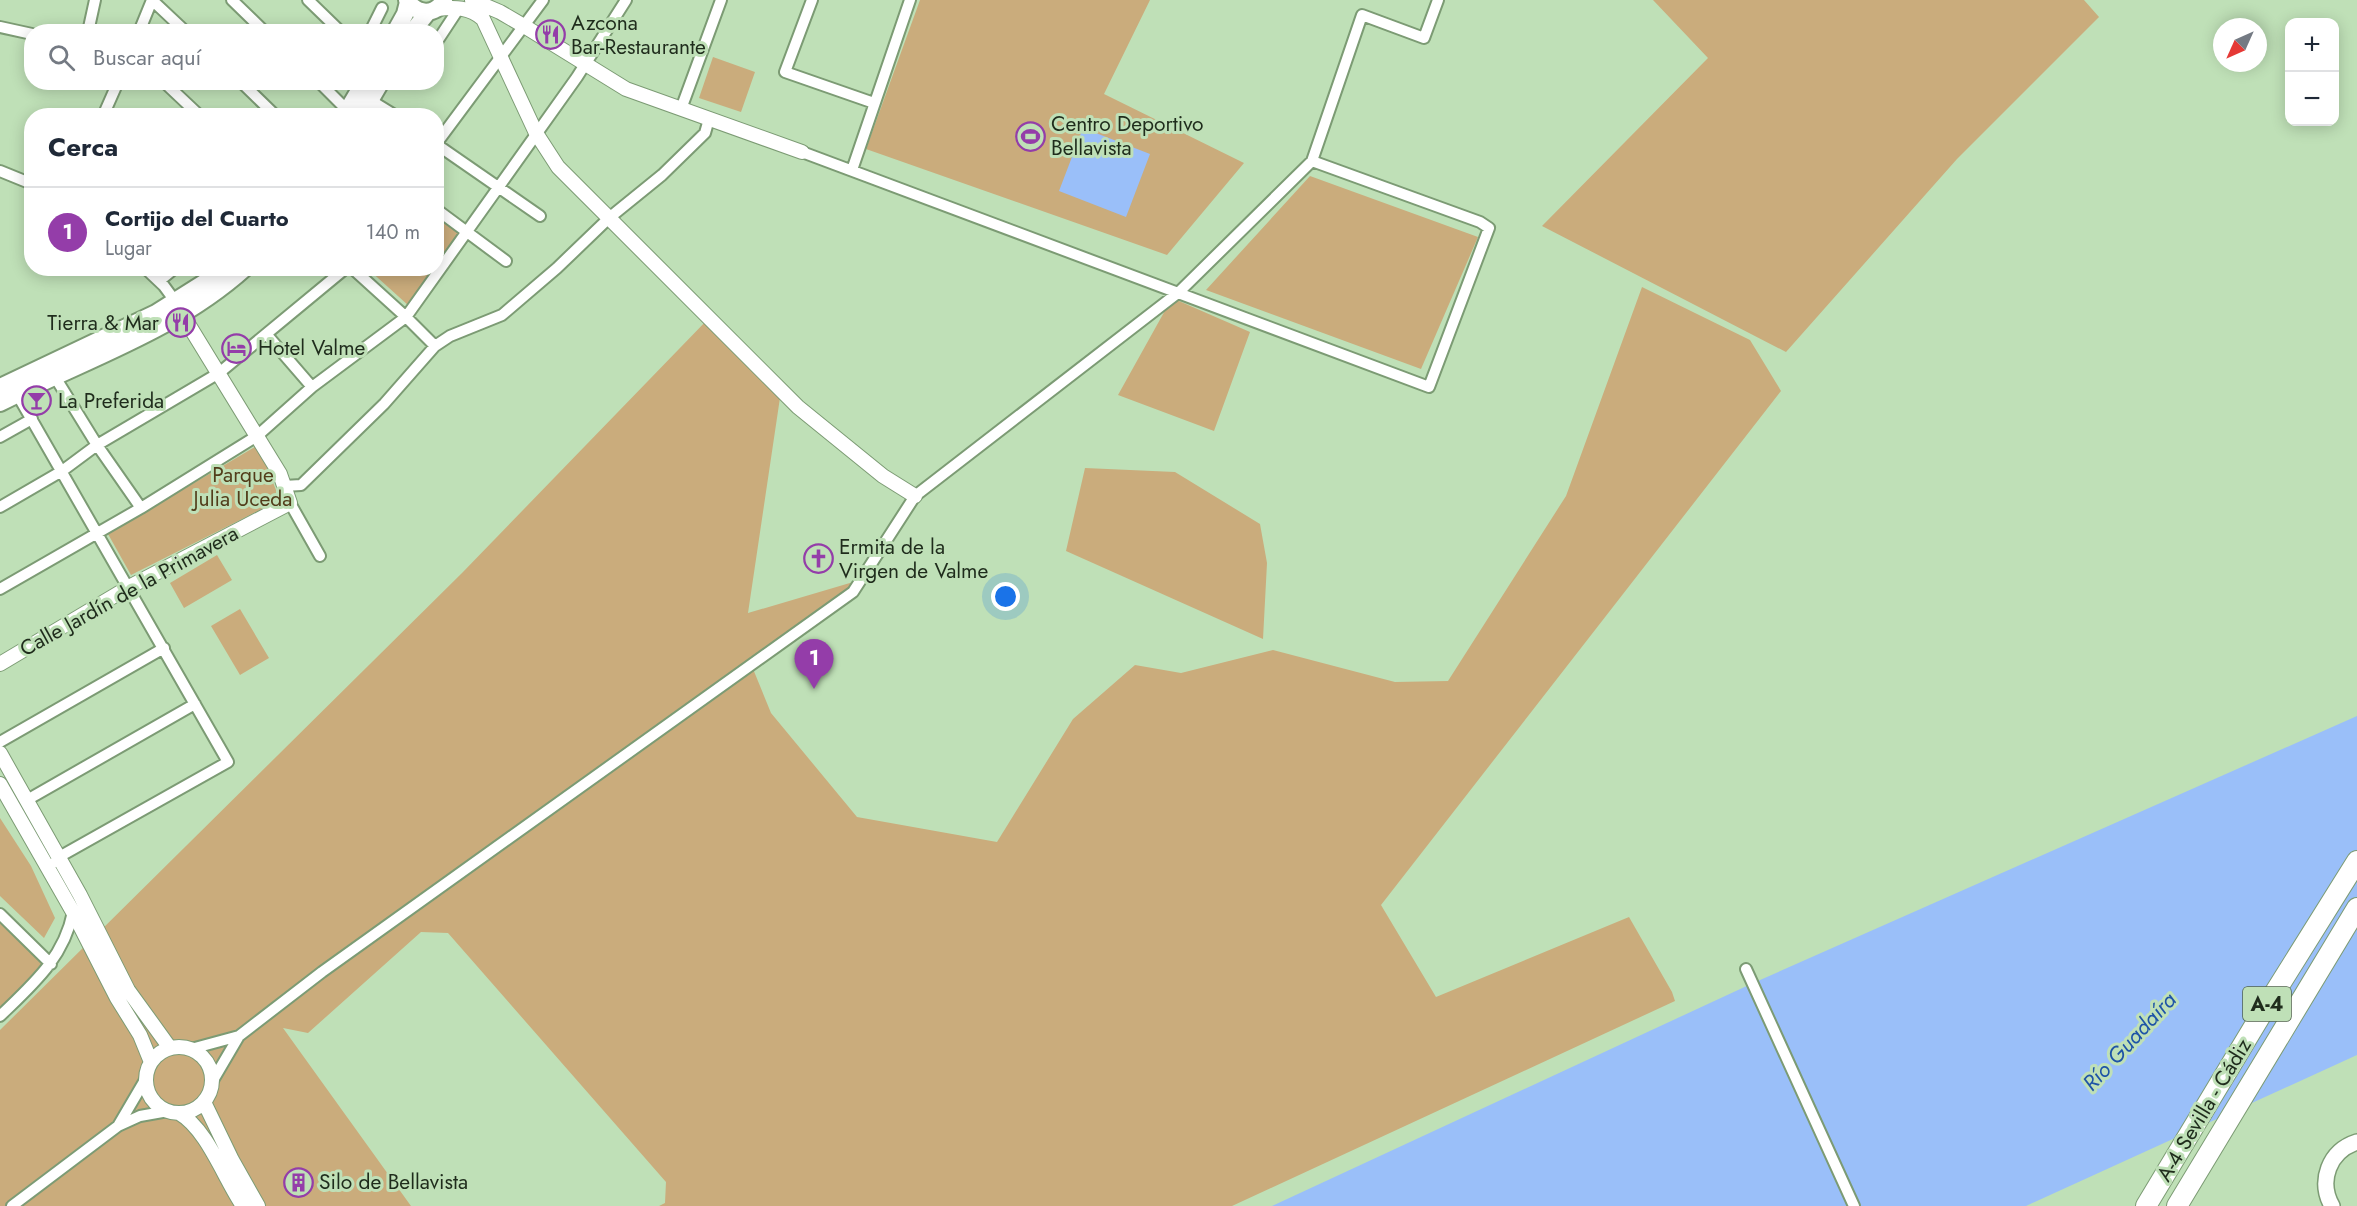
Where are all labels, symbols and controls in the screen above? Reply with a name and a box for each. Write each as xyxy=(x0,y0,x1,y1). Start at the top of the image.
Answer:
place label: Azcona Bar-Restaurante xyxy=(571,8,706,62)
north arrow xyxy=(2213,18,2267,72)
map controls xyxy=(2285,18,2339,126)
button: + xyxy=(2285,18,2339,72)
restaurant icon: Azcona Bar-Restaurante xyxy=(534,19,566,51)
search box xyxy=(24,24,444,90)
icon: search xyxy=(45,41,78,74)
text: Buscar aquí xyxy=(93,41,201,73)
button: − xyxy=(2285,72,2339,126)
place label: Centro Deportivo Bellavista xyxy=(1051,109,1204,163)
sports icon: Centro Deportivo Bellavista xyxy=(1014,120,1046,152)
text: Cerca xyxy=(48,128,118,166)
text: Cortijo del Cuarto xyxy=(105,202,289,234)
text: 1 xyxy=(62,218,73,247)
text: 140 m xyxy=(366,218,420,247)
text: Lugar xyxy=(105,234,152,263)
restaurant icon: Tierra & Mar xyxy=(164,307,196,339)
place label: Tierra & Mar xyxy=(47,308,160,338)
hotel icon: Hotel Valme xyxy=(221,332,253,364)
place label: Hotel Valme xyxy=(258,333,366,363)
bar icon: La Preferida xyxy=(21,385,53,417)
place label: La Preferida xyxy=(58,386,164,416)
park label: Parque Julia Uceda xyxy=(191,460,292,514)
street label: Calle Jardín de la Primavera xyxy=(14,518,244,664)
place label: Ermita de la Virgen de Valme xyxy=(839,532,988,586)
church icon: Ermita de la Virgen de Valme xyxy=(802,543,834,575)
your location xyxy=(991,582,1020,611)
pin: 1 xyxy=(794,640,834,689)
water label: Río Guadaíra xyxy=(2075,984,2183,1098)
road number: A-4 xyxy=(2243,987,2291,1021)
street label: A-4 Sevilla - Cádiz xyxy=(2149,1033,2259,1187)
building icon: Silo de Bellavista xyxy=(282,1166,314,1198)
place label: Silo de Bellavista xyxy=(319,1167,468,1197)

